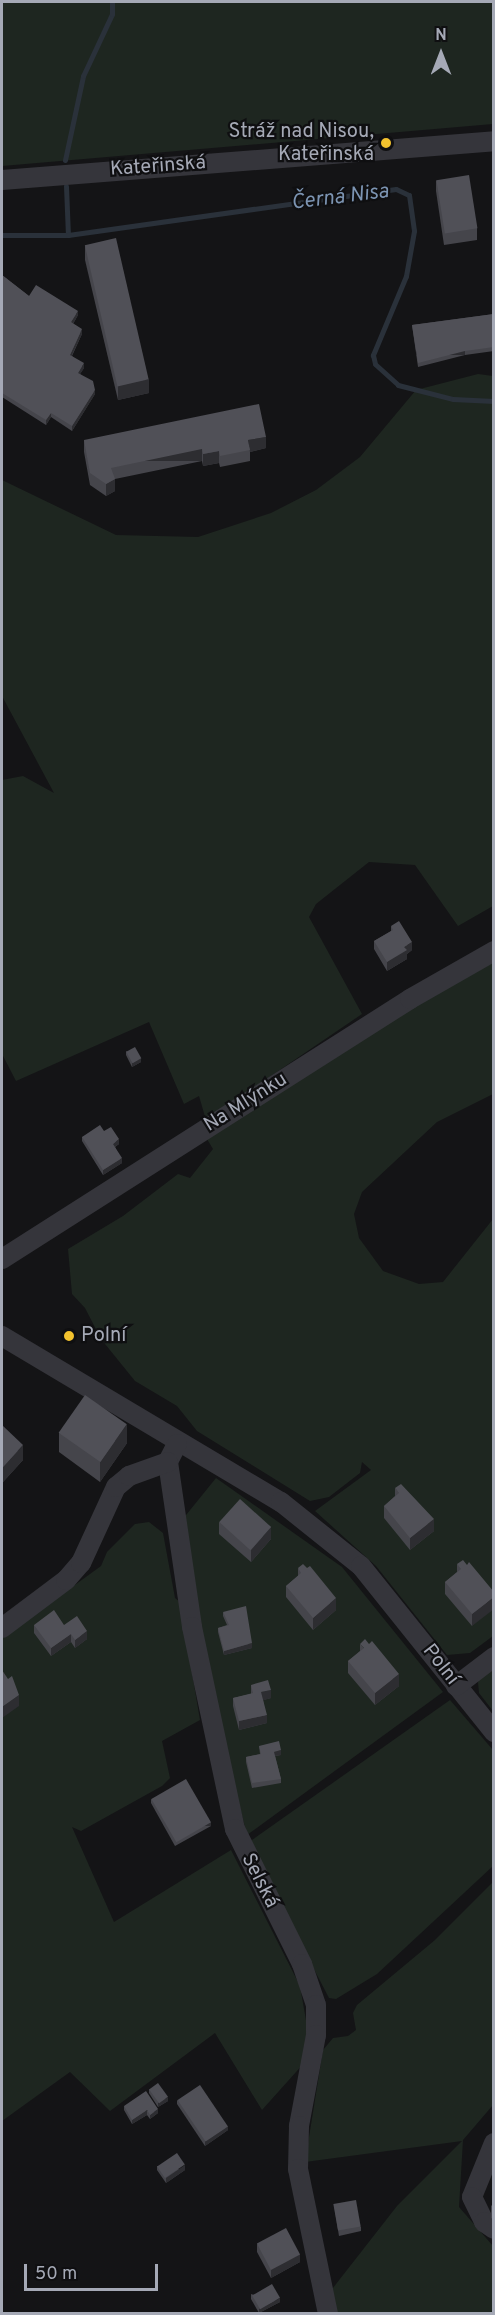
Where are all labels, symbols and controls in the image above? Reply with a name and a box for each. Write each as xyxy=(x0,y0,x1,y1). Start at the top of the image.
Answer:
north arrow xyxy=(411,24,471,84)
text: N xyxy=(435,26,447,46)
place label: Stráž nad Nisou, Kateřinská xyxy=(229,120,374,167)
marker: Stráž nad Nisou, Kateřinská xyxy=(379,136,393,150)
street label: Kateřinská xyxy=(109,152,207,182)
water label: Černá Nisa xyxy=(290,180,390,216)
street label: Na Mlýnku xyxy=(200,1068,292,1138)
place label: Polní xyxy=(81,1324,126,1348)
marker: Polní xyxy=(62,1329,76,1343)
street label: Polní xyxy=(417,1640,463,1690)
street label: Selská xyxy=(235,1850,283,1912)
scale bar xyxy=(27,2252,160,2290)
text: 50 m xyxy=(35,2263,77,2286)

